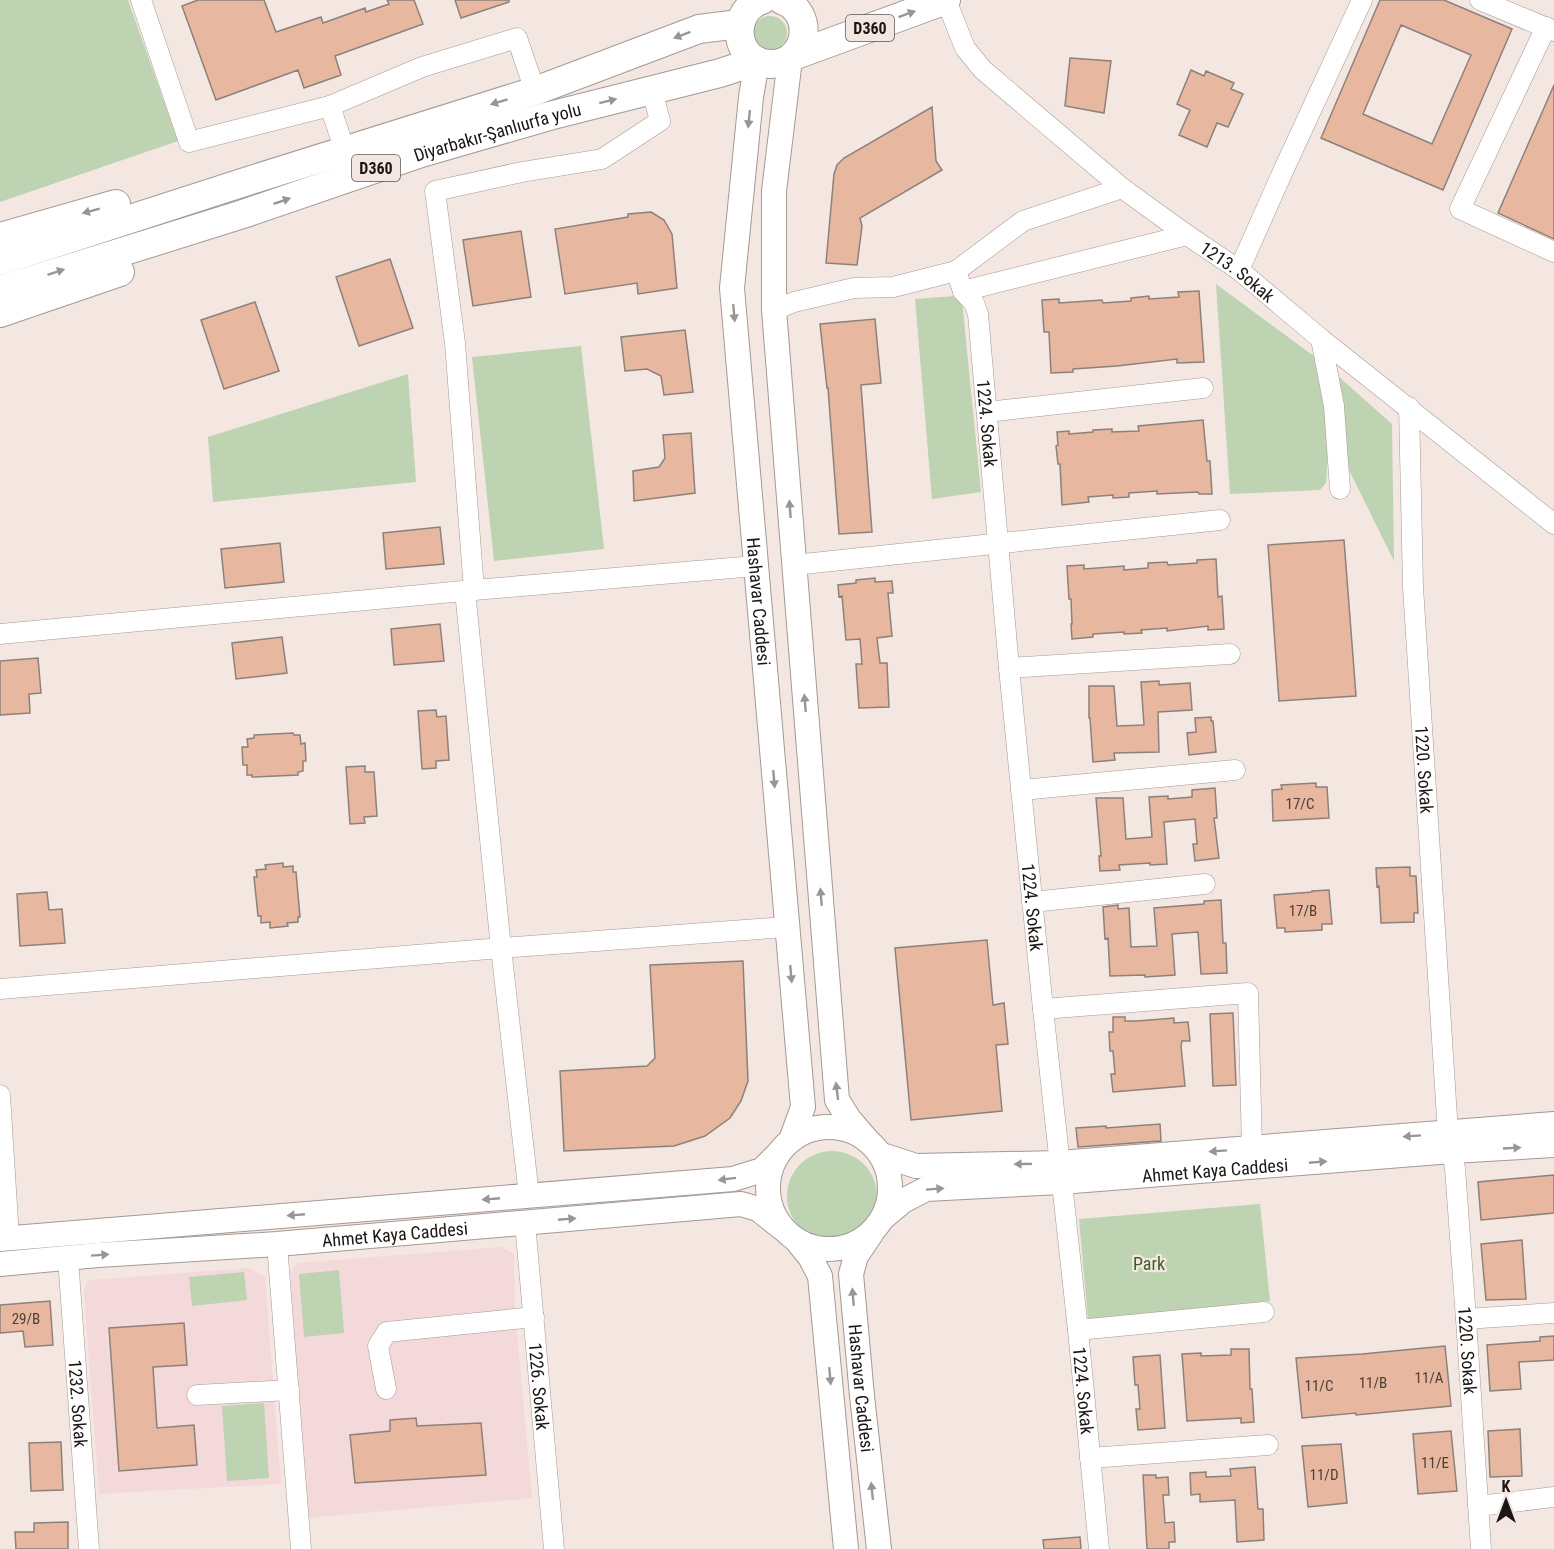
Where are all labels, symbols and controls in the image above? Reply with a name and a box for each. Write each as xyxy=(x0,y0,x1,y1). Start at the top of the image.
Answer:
one-way arrow xyxy=(898,9,916,19)
road number: D360 xyxy=(846,15,894,41)
one-way arrow xyxy=(673,31,691,41)
one-way arrow xyxy=(599,95,618,105)
street label: Diyarbakır-Şanlıurfa yolu xyxy=(411,98,583,165)
one-way arrow xyxy=(490,98,508,108)
one-way arrow xyxy=(744,109,754,128)
road number: D360 xyxy=(352,155,400,181)
one-way arrow xyxy=(273,195,291,205)
one-way arrow xyxy=(82,207,100,217)
street label: 1213. Sokak xyxy=(1197,237,1279,306)
one-way arrow xyxy=(47,267,65,277)
one-way arrow xyxy=(729,304,739,323)
street label: 1224. Sokak xyxy=(973,379,1002,468)
one-way arrow xyxy=(785,499,795,518)
street label: Hashavar Caddesi xyxy=(743,536,775,666)
one-way arrow xyxy=(800,693,810,712)
street label: 1220. Sokak xyxy=(1411,725,1438,814)
one-way arrow xyxy=(769,770,778,789)
house number: 17/C xyxy=(1286,795,1314,813)
street label: 1224. Sokak xyxy=(1018,863,1048,952)
one-way arrow xyxy=(816,888,826,907)
house number: 17/B xyxy=(1289,902,1317,920)
one-way arrow xyxy=(786,964,796,983)
one-way arrow xyxy=(832,1082,842,1101)
one-way arrow xyxy=(1402,1131,1421,1141)
one-way arrow xyxy=(1503,1143,1522,1152)
one-way arrow xyxy=(1208,1146,1227,1156)
street label: Ahmet Kaya Caddesi xyxy=(1141,1154,1289,1186)
one-way arrow xyxy=(1309,1157,1328,1167)
one-way arrow xyxy=(1014,1159,1033,1169)
one-way arrow xyxy=(717,1175,736,1184)
one-way arrow xyxy=(926,1184,945,1193)
one-way arrow xyxy=(481,1194,500,1204)
one-way arrow xyxy=(287,1210,306,1220)
one-way arrow xyxy=(557,1214,576,1224)
street label: Ahmet Kaya Caddesi xyxy=(321,1217,469,1251)
one-way arrow xyxy=(91,1250,110,1260)
park label: Park xyxy=(1133,1253,1165,1274)
one-way arrow xyxy=(848,1287,858,1306)
street label: 1220. Sokak xyxy=(1455,1306,1481,1395)
house number: 29/B xyxy=(12,1310,40,1328)
street label: Hashavar Caddesi xyxy=(845,1323,879,1453)
street label: 1226. Sokak xyxy=(525,1342,554,1431)
street label: 1224. Sokak xyxy=(1069,1346,1098,1435)
street label: 1232. Sokak xyxy=(65,1359,92,1448)
one-way arrow xyxy=(825,1367,835,1386)
house number: 11/A xyxy=(1414,1369,1444,1387)
house number: 11/B xyxy=(1359,1374,1387,1392)
house number: 11/C xyxy=(1305,1377,1333,1395)
house number: 11/E xyxy=(1421,1454,1449,1472)
house number: 11/D xyxy=(1310,1466,1338,1484)
north arrow xyxy=(1476,1471,1536,1531)
text: K xyxy=(1502,1477,1511,1496)
one-way arrow xyxy=(868,1481,877,1500)

